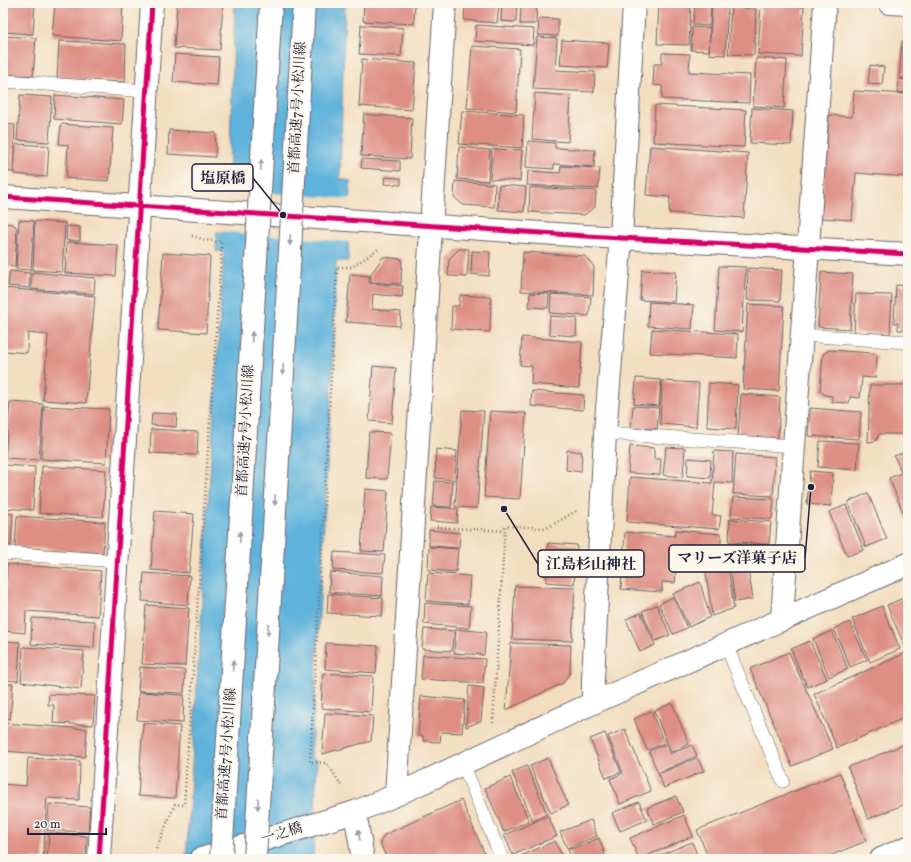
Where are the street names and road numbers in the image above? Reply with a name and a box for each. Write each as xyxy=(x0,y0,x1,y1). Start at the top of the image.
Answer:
street label: 首都高速7号小松川線 xyxy=(285,41,311,175)
street label: 首都高速7号小松川線 xyxy=(233,364,259,498)
street label: 首都高速7号小松川線 xyxy=(213,687,241,821)
street label: 一之橋 xyxy=(259,819,305,849)

